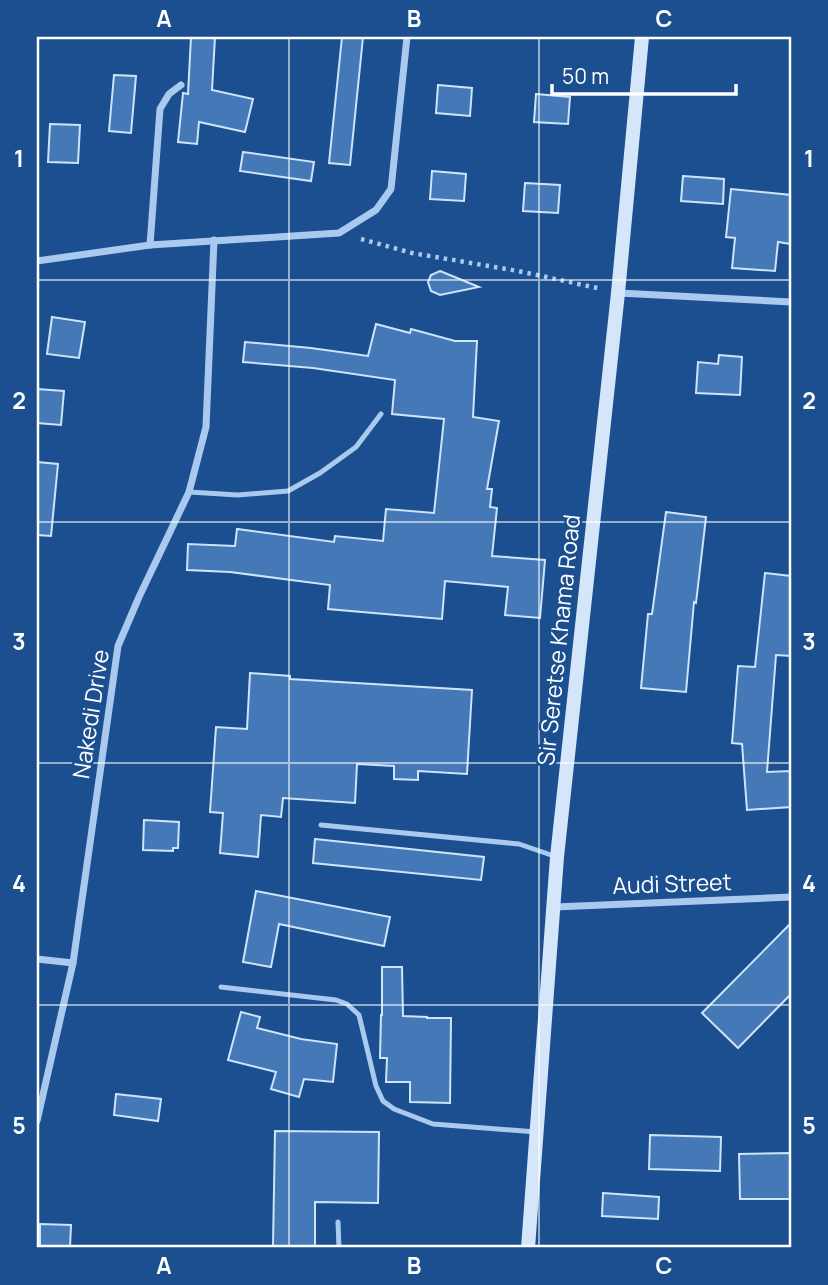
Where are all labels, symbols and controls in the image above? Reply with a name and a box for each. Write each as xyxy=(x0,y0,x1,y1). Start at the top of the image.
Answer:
text: A xyxy=(156,2,172,34)
text: B xyxy=(407,2,421,34)
text: C xyxy=(656,2,673,34)
scale bar xyxy=(552,52,735,96)
text: 50 m xyxy=(562,62,609,90)
text: 1 xyxy=(14,142,24,174)
text: 1 xyxy=(804,142,814,174)
text: 2 xyxy=(12,384,26,416)
text: 2 xyxy=(802,384,816,416)
street label: Sir Seretse Khama Road xyxy=(529,513,587,767)
text: 3 xyxy=(12,625,26,657)
text: 3 xyxy=(802,625,816,657)
street label: Nakedi Drive xyxy=(64,647,116,781)
street label: Audi Street xyxy=(612,865,732,901)
text: 4 xyxy=(12,867,26,899)
text: 4 xyxy=(802,867,816,899)
text: 5 xyxy=(12,1109,26,1141)
text: 5 xyxy=(802,1109,816,1141)
text: A xyxy=(156,1249,172,1281)
text: B xyxy=(407,1249,421,1281)
text: C xyxy=(656,1249,673,1281)

